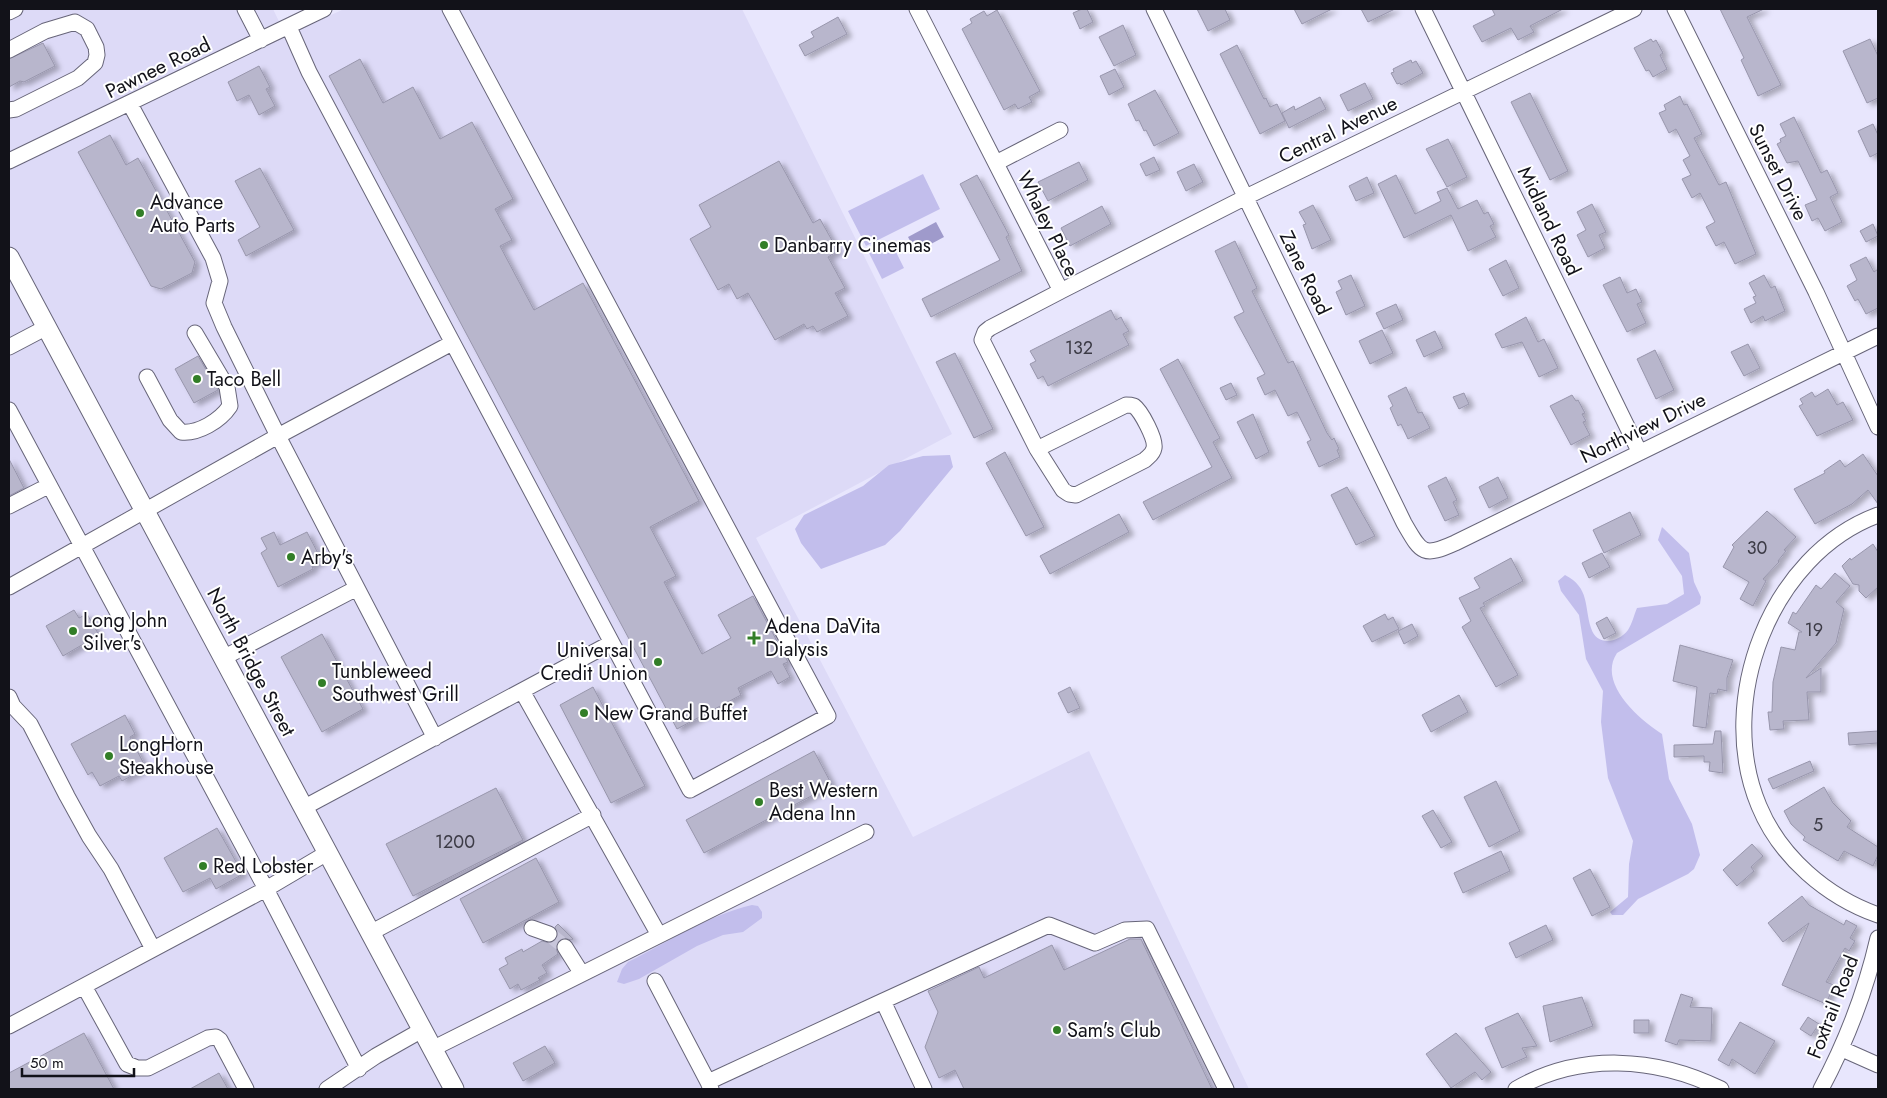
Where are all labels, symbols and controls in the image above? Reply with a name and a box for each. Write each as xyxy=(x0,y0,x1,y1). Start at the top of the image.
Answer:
street label: Pawnee Road xyxy=(101,30,215,106)
street label: Central Avenue xyxy=(1274,89,1402,171)
street label: Sunset Drive xyxy=(1741,118,1815,226)
street label: Midland Road xyxy=(1510,162,1588,280)
street label: Whaley Place xyxy=(1010,166,1086,282)
place label: Advance Auto Parts xyxy=(150,188,235,240)
marker: Advance Auto Parts xyxy=(134,207,146,219)
street label: Zane Road xyxy=(1272,226,1338,320)
place label: Danbarry Cinemas xyxy=(774,231,931,260)
marker: Danbarry Cinemas xyxy=(758,239,770,251)
house number: 132 xyxy=(1065,335,1093,361)
place label: Taco Bell xyxy=(207,365,281,394)
marker: Taco Bell xyxy=(191,373,203,385)
street label: Northview Drive xyxy=(1575,385,1711,471)
house number: 30 xyxy=(1747,535,1768,561)
place label: Arby's xyxy=(301,543,353,572)
marker: Arby's xyxy=(285,551,297,563)
street label: North Bridge Street xyxy=(200,583,303,742)
place label: Long John Silver's xyxy=(83,606,168,658)
place label: Adena DaVita Dialysis xyxy=(765,612,880,664)
house number: 19 xyxy=(1805,617,1823,643)
marker: Long John Silver's xyxy=(67,625,79,637)
marker: Adena DaVita Dialysis xyxy=(747,631,761,645)
place label: Universal 1 Credit Union xyxy=(540,636,648,688)
marker: Universal 1 Credit Union xyxy=(652,656,664,668)
place label: Tunbleweed Southwest Grill xyxy=(332,657,459,709)
marker: Tunbleweed Southwest Grill xyxy=(316,677,328,689)
place label: New Grand Buffet xyxy=(594,699,747,728)
marker: New Grand Buffet xyxy=(578,707,590,719)
place label: LongHorn Steakhouse xyxy=(119,730,214,782)
marker: LongHorn Steakhouse xyxy=(103,750,115,762)
place label: Best Western Adena Inn xyxy=(769,776,878,828)
marker: Best Western Adena Inn xyxy=(753,796,765,808)
house number: 5 xyxy=(1813,812,1823,838)
house number: 1200 xyxy=(435,829,475,855)
place label: Red Lobster xyxy=(213,852,313,881)
marker: Red Lobster xyxy=(197,860,209,872)
street label: Foxtrail Road xyxy=(1800,951,1866,1063)
place label: Sam's Club xyxy=(1067,1016,1161,1045)
marker: Sam's Club xyxy=(1051,1024,1063,1036)
scale bar xyxy=(22,1046,135,1078)
text: 50 m xyxy=(30,1052,64,1074)

